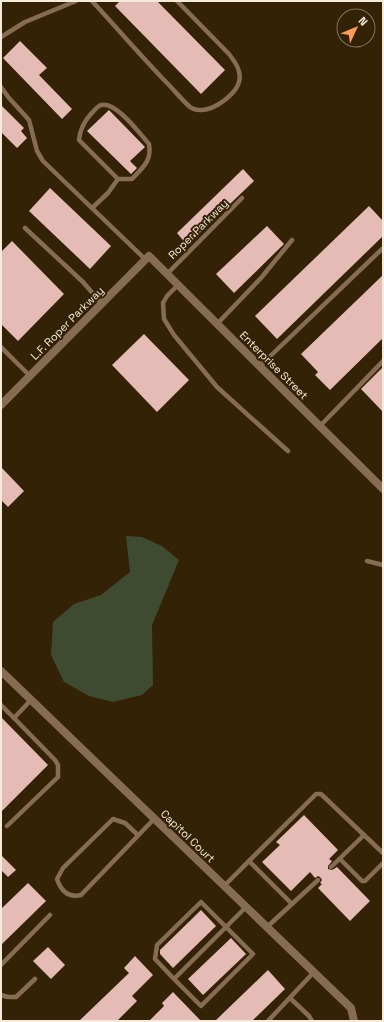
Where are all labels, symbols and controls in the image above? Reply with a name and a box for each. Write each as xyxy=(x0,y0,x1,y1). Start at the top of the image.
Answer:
north arrow xyxy=(336,8,376,48)
text: N xyxy=(356,14,371,29)
street label: Roper Parkway xyxy=(165,196,231,262)
street label: L.F. Roper Parkway xyxy=(27,283,107,363)
street label: Enterprise Street xyxy=(237,328,311,402)
street label: Capitol Court xyxy=(158,807,218,865)

